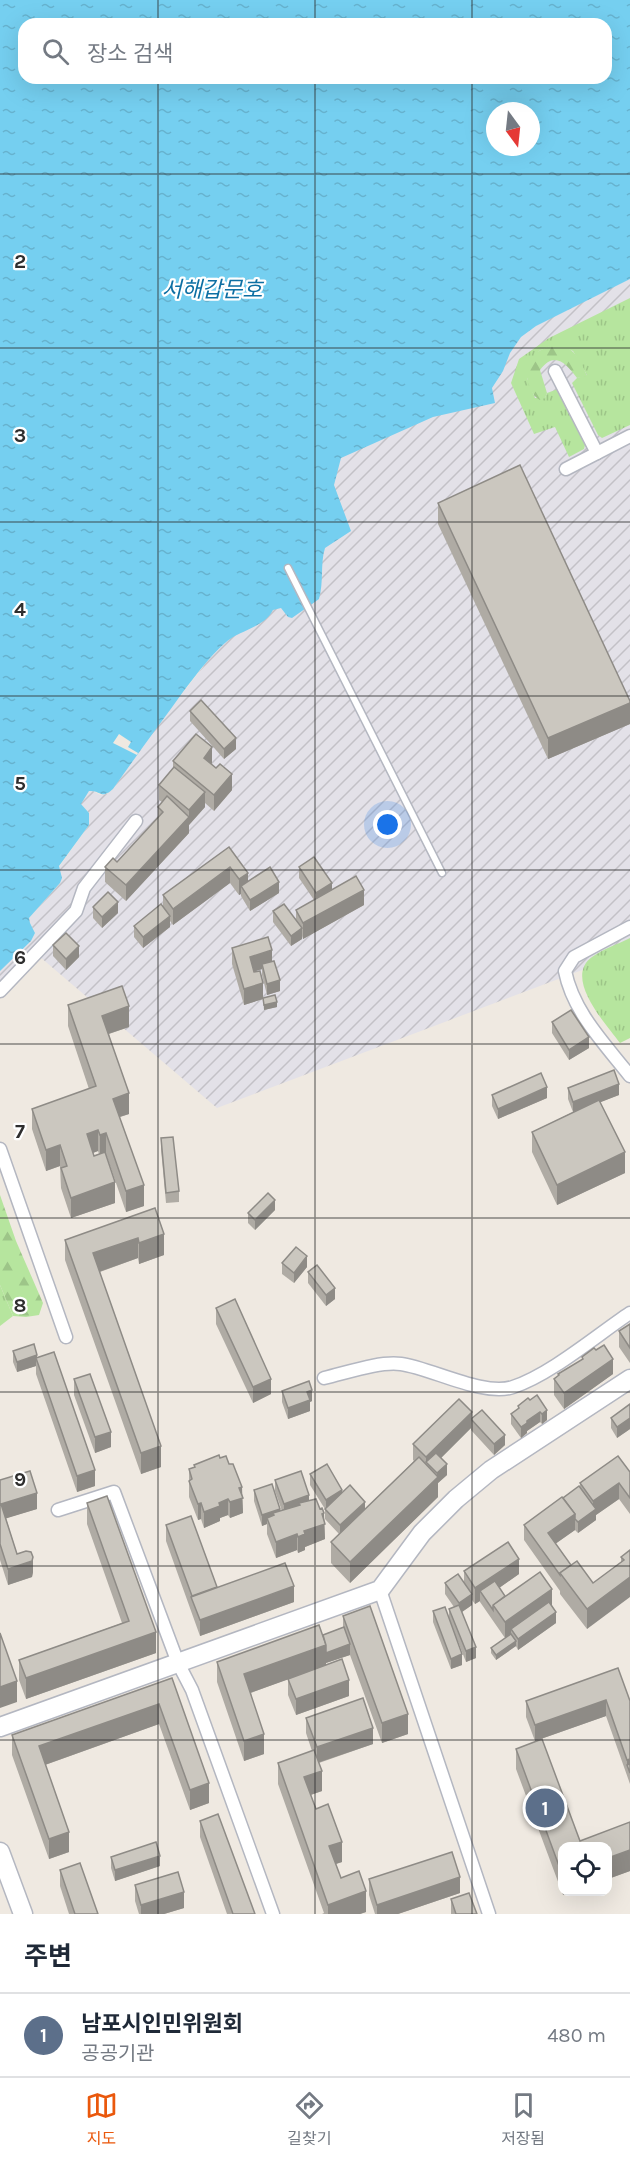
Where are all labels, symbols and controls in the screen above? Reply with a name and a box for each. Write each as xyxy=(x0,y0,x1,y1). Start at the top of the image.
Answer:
search box xyxy=(18,18,612,84)
icon: search xyxy=(39,35,72,68)
text: 장소 검색 xyxy=(87,41,173,67)
north arrow xyxy=(486,102,540,156)
text: 2 xyxy=(14,250,26,273)
water label: 서해갑문호 xyxy=(161,277,264,303)
text: 3 xyxy=(14,424,26,447)
text: 4 xyxy=(14,598,26,621)
text: 5 xyxy=(14,772,26,795)
your location xyxy=(373,810,402,839)
text: 6 xyxy=(14,946,26,969)
text: 7 xyxy=(15,1120,25,1143)
text: 8 xyxy=(14,1294,26,1317)
text: 9 xyxy=(14,1468,26,1491)
pin: 1 xyxy=(526,1786,564,1830)
map controls xyxy=(558,1842,612,1896)
button: locate xyxy=(558,1842,612,1896)
text: 주변 xyxy=(24,1941,72,1972)
text: 남포시인민위원회 xyxy=(81,2011,243,2037)
text: 1 xyxy=(40,2024,47,2047)
text: 480 m xyxy=(547,2024,606,2047)
text: 공공기관 xyxy=(81,2042,155,2065)
tab: 지도 xyxy=(85,2089,118,2149)
tab: 길찾기 xyxy=(287,2089,331,2149)
tab: 저장됨 xyxy=(501,2089,545,2149)

